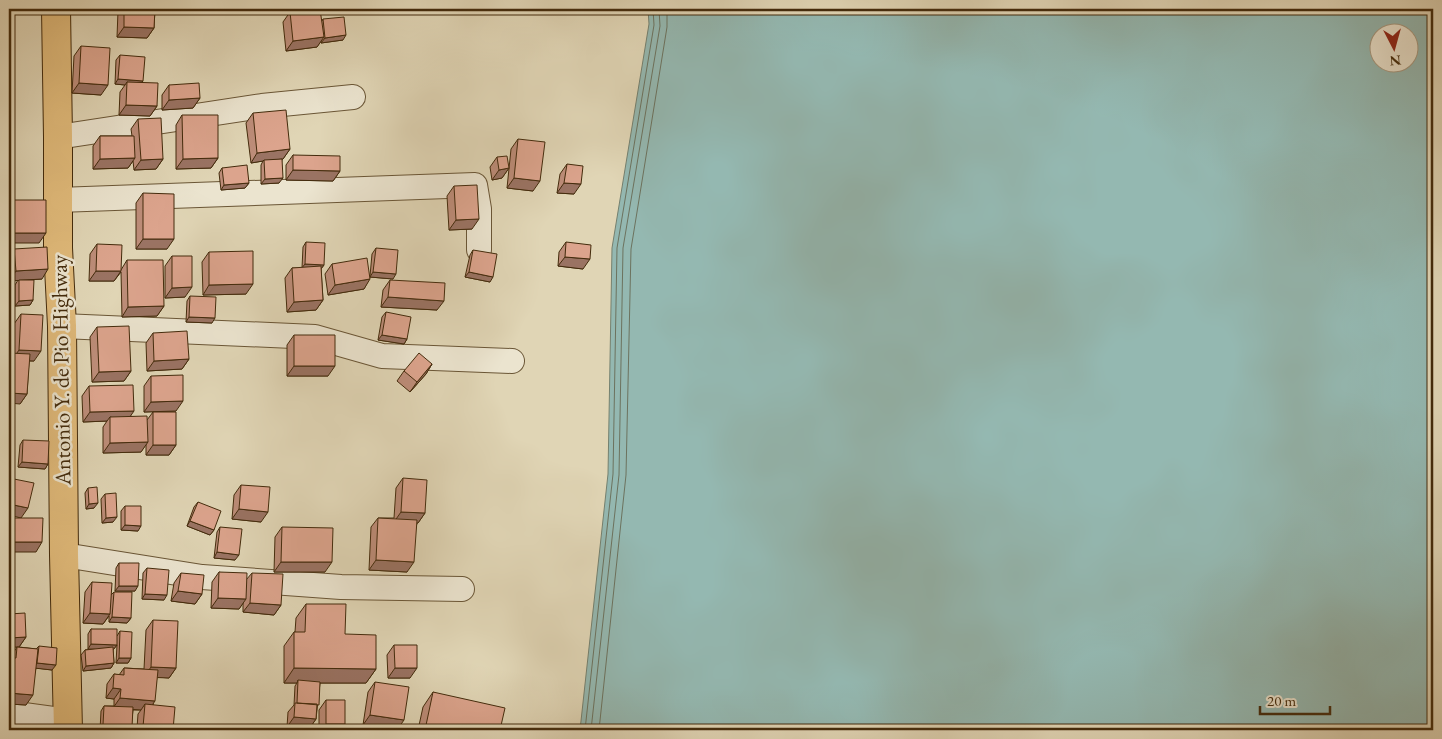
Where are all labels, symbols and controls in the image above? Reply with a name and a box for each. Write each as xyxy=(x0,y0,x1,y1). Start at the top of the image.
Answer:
north arrow xyxy=(1370,22,1420,72)
text: N xyxy=(1388,51,1402,71)
street label: Antonio Y. de Pio Highway xyxy=(44,254,78,487)
scale bar xyxy=(1260,684,1330,716)
text: 20 m xyxy=(1267,691,1296,710)

